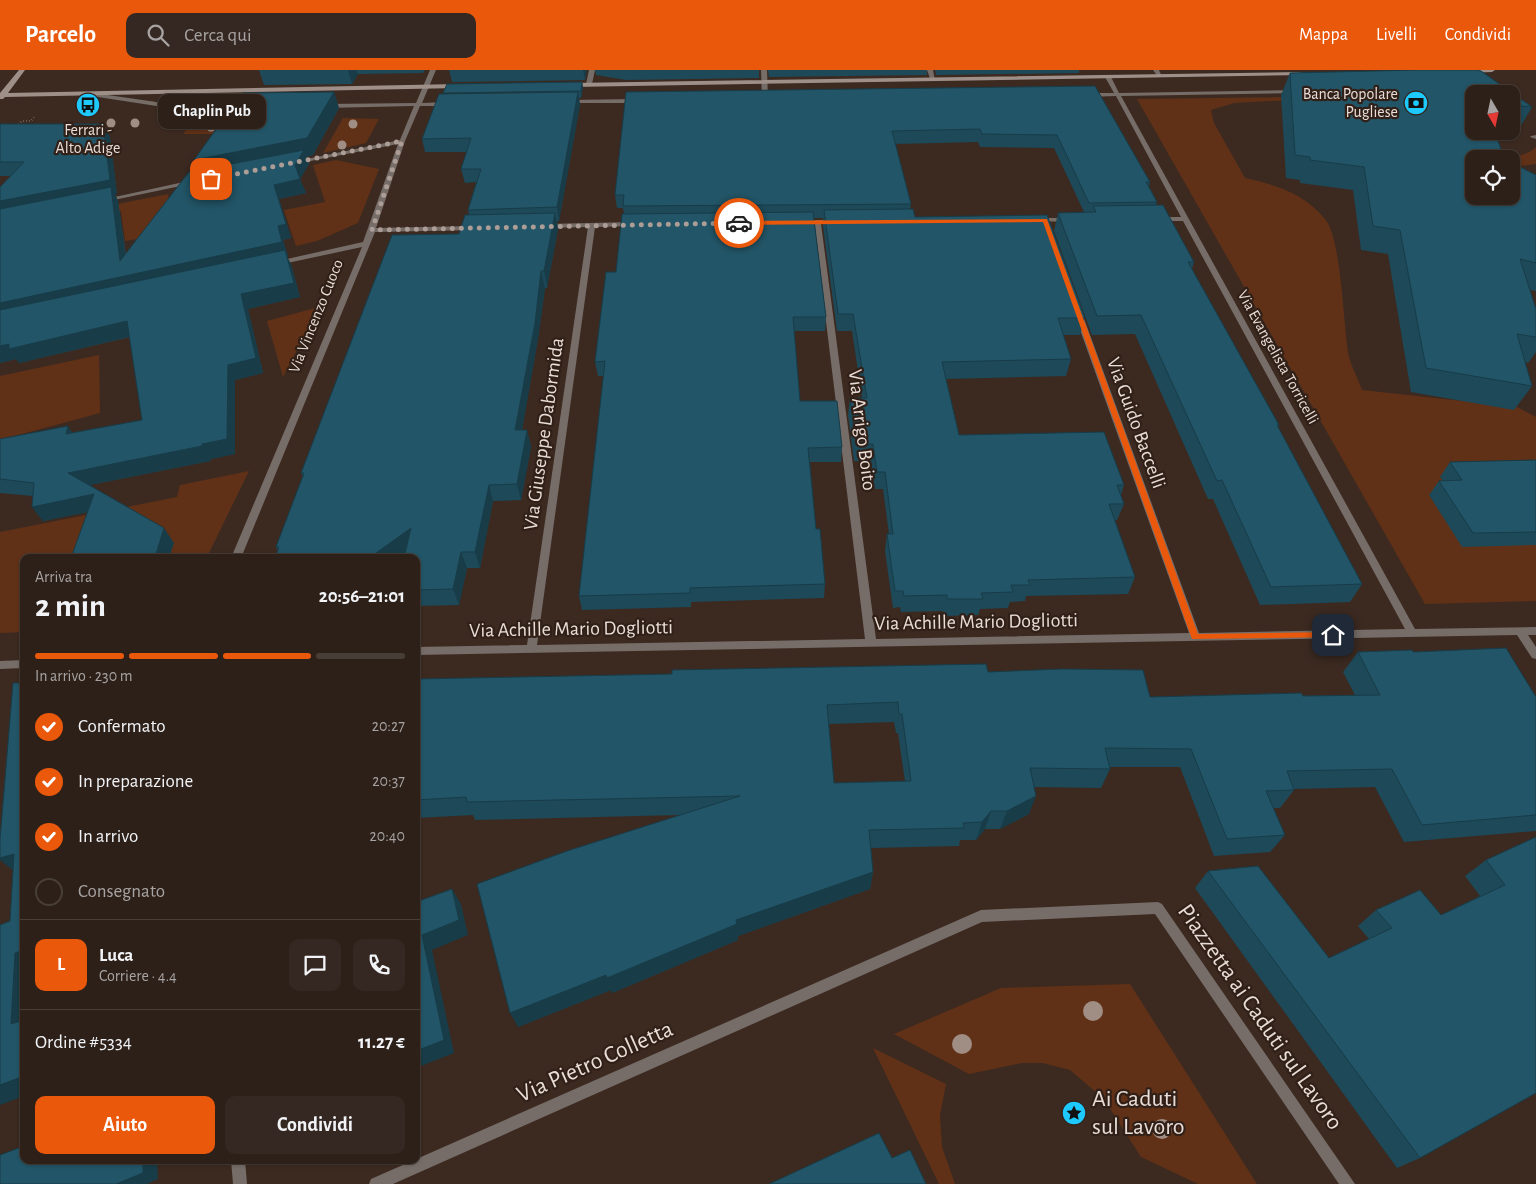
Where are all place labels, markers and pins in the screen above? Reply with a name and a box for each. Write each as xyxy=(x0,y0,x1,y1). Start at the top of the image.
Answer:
place label: Banca Popolare Pugliese xyxy=(1303,86,1398,120)
bank icon: Banca Popolare Pugliese xyxy=(1403,90,1429,116)
bus stop icon: Ferrari - Alto Adige xyxy=(75,92,101,118)
callout: Chaplin Pub xyxy=(157,94,265,129)
place label: Ferrari - Alto Adige xyxy=(56,122,120,156)
pin xyxy=(190,158,232,200)
pin xyxy=(1312,614,1354,656)
place label: Ai Caduti sul Lavoro xyxy=(1092,1087,1185,1139)
place icon: Ai Caduti sul Lavoro xyxy=(1061,1100,1087,1126)

